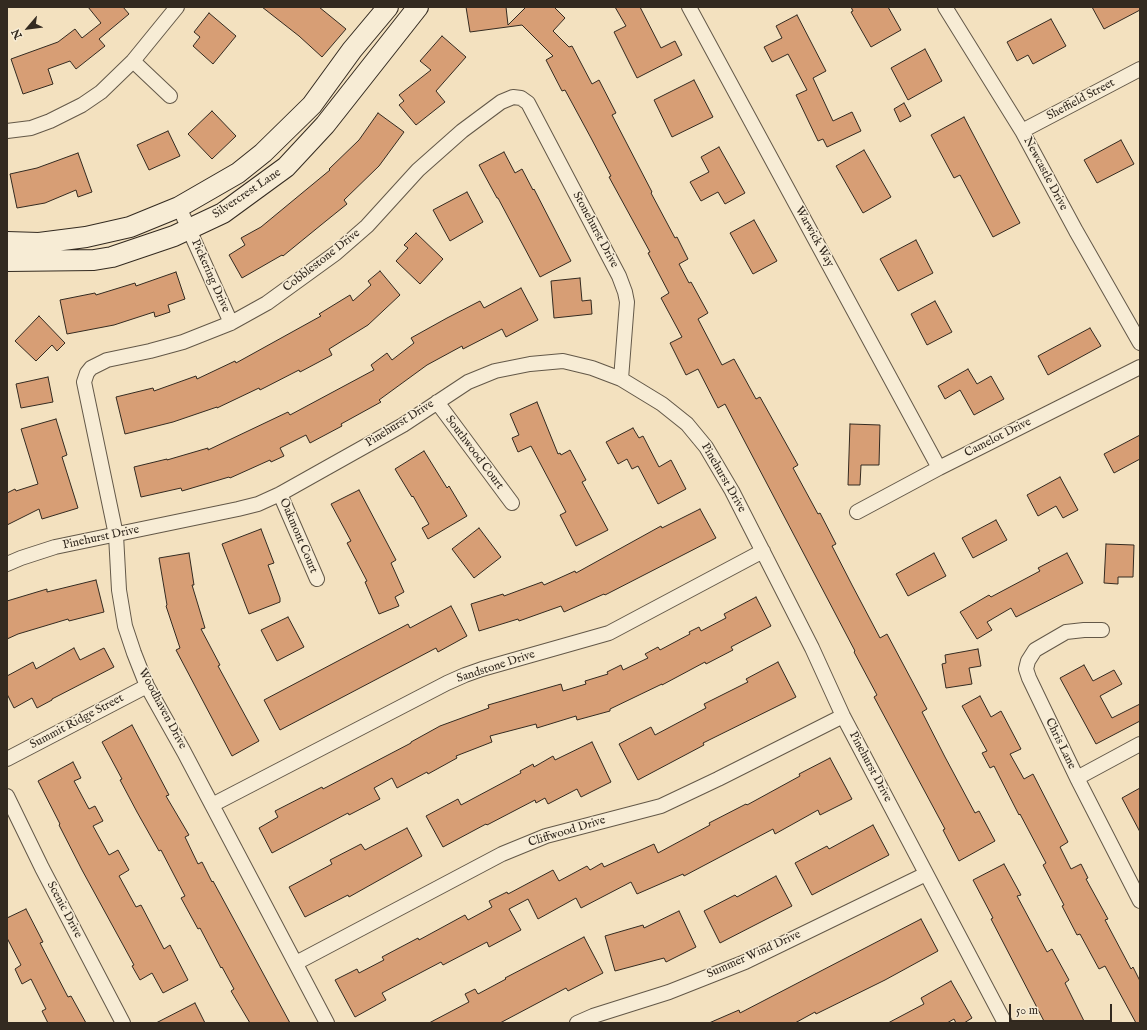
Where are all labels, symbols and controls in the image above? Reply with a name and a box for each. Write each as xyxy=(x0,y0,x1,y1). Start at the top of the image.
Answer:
north arrow xyxy=(8,8,48,48)
text: N xyxy=(9,26,26,41)
street label: Sheffield Street xyxy=(1045,76,1117,124)
street label: Newcastle Drive xyxy=(1020,135,1070,213)
street label: Silvercrest Lane xyxy=(210,166,284,222)
street label: Stonehurst Drive xyxy=(569,189,621,271)
street label: Warwick Way xyxy=(791,204,837,270)
street label: Cobblestone Drive xyxy=(281,226,363,296)
street label: Pickering Drive xyxy=(188,237,232,315)
street label: Pinehurst Drive xyxy=(363,397,437,451)
street label: Southwood Court xyxy=(442,413,506,493)
street label: Camelot Drive xyxy=(962,415,1034,461)
street label: Pinehurst Drive xyxy=(697,441,749,515)
street label: Oakmont Court xyxy=(276,496,320,576)
street label: Pinehurst Drive xyxy=(61,523,141,553)
street label: Sandstone Drive xyxy=(455,648,537,686)
street label: Woodhaven Drive xyxy=(135,666,189,752)
street label: Summit Ridge Street xyxy=(28,691,126,753)
street label: Chris Lane xyxy=(1041,716,1079,772)
street label: Pinehurst Drive xyxy=(845,729,895,805)
street label: Cliffwood Drive xyxy=(527,813,607,851)
street label: Scenic Drive xyxy=(43,879,85,941)
street label: Summer Wind Drive xyxy=(705,928,803,982)
scale bar xyxy=(1011,996,1114,1022)
text: 50 m xyxy=(1016,1003,1038,1018)

